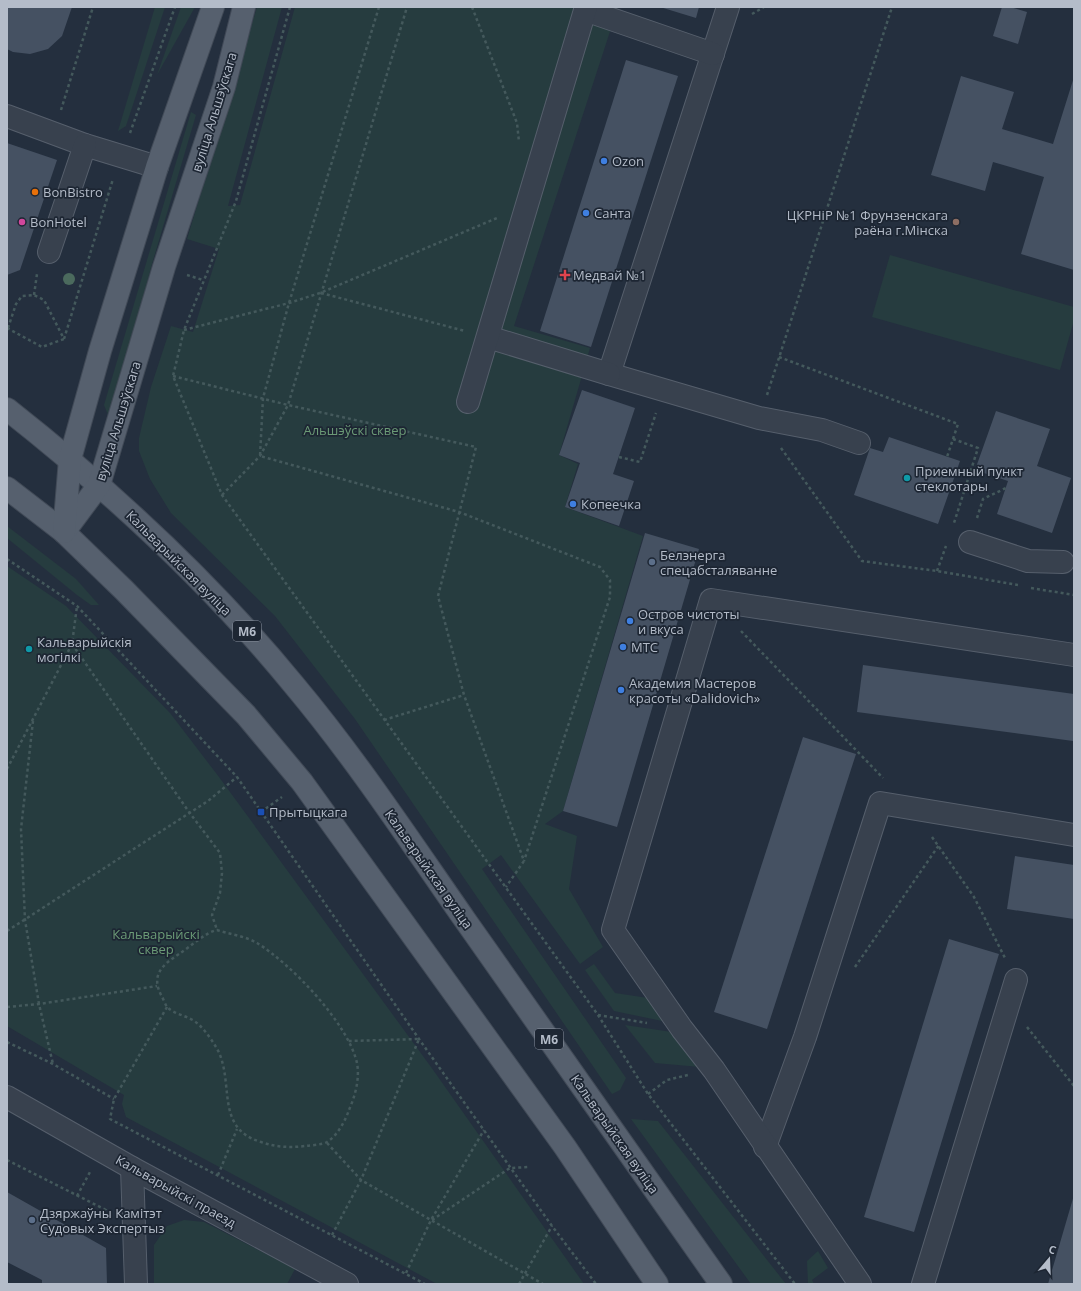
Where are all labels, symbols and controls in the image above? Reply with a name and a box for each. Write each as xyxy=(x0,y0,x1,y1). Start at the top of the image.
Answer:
street label: вуліца Альшэўскага xyxy=(187,50,241,174)
place label: Ozon xyxy=(612,152,644,170)
marker: Ozon xyxy=(599,156,609,166)
place label: BonBistro xyxy=(43,183,103,201)
marker: BonBistro xyxy=(30,187,40,197)
place label: Санта xyxy=(594,204,631,222)
place label: ЦКРНіР №1 Фрунзенскага раёна г.Мінска xyxy=(787,206,948,239)
marker: Санта xyxy=(581,208,591,218)
place label: BonHotel xyxy=(30,213,87,231)
marker: BonHotel xyxy=(17,217,27,227)
marker: ЦКРНіР №1 Фрунзенскага раёна г.Мінска xyxy=(951,217,961,227)
place label: Медвай №1 xyxy=(573,266,646,284)
marker: Медвай №1 xyxy=(560,270,570,280)
street label: вуліца Альшэўскага xyxy=(91,359,145,483)
park label: Альшэўскі сквер xyxy=(303,421,407,439)
place label: Приемный пункт стеклотары xyxy=(915,462,1023,495)
marker: Приемный пункт стеклотары xyxy=(902,473,912,483)
place label: Копеечка xyxy=(581,495,641,513)
marker: Копеечка xyxy=(568,499,578,509)
street label: Кальварыйская вуліца xyxy=(122,506,236,620)
place label: Белэнерга спецабсталяванне xyxy=(660,546,777,579)
marker: Белэнерга спецабсталяванне xyxy=(647,557,657,567)
place label: Остров чистоты и вкуса xyxy=(638,605,740,638)
marker: Остров чистоты и вкуса xyxy=(625,616,635,626)
road number: М6 xyxy=(233,621,261,641)
place label: Кальварыйскія могілкі xyxy=(37,633,132,666)
place label: МТС xyxy=(631,638,658,656)
marker: МТС xyxy=(618,642,628,652)
marker: Кальварыйскія могілкі xyxy=(24,644,34,654)
place label: Академия Мастеров красоты «Dalidovich» xyxy=(629,674,760,707)
marker: Академия Мастеров красоты «Dalidovich» xyxy=(616,685,626,695)
place label: Прытыцкага xyxy=(269,803,347,821)
street label: Кальварыйская вуліца xyxy=(381,806,477,932)
marker: Прытыцкага xyxy=(256,807,266,817)
park label: Кальварыйскі сквер xyxy=(112,925,200,958)
road number: М6 xyxy=(535,1029,563,1049)
street label: Кальварыйская вуліца xyxy=(567,1071,663,1197)
street label: Кальварыйскі праезд xyxy=(113,1150,240,1232)
place label: Дзяржаўны Камітэт Судовых Экспертыз xyxy=(40,1204,164,1237)
marker: Дзяржаўны Камітэт Судовых Экспертыз xyxy=(27,1215,37,1225)
north arrow xyxy=(1029,1239,1069,1279)
text: С xyxy=(1047,1241,1058,1257)

